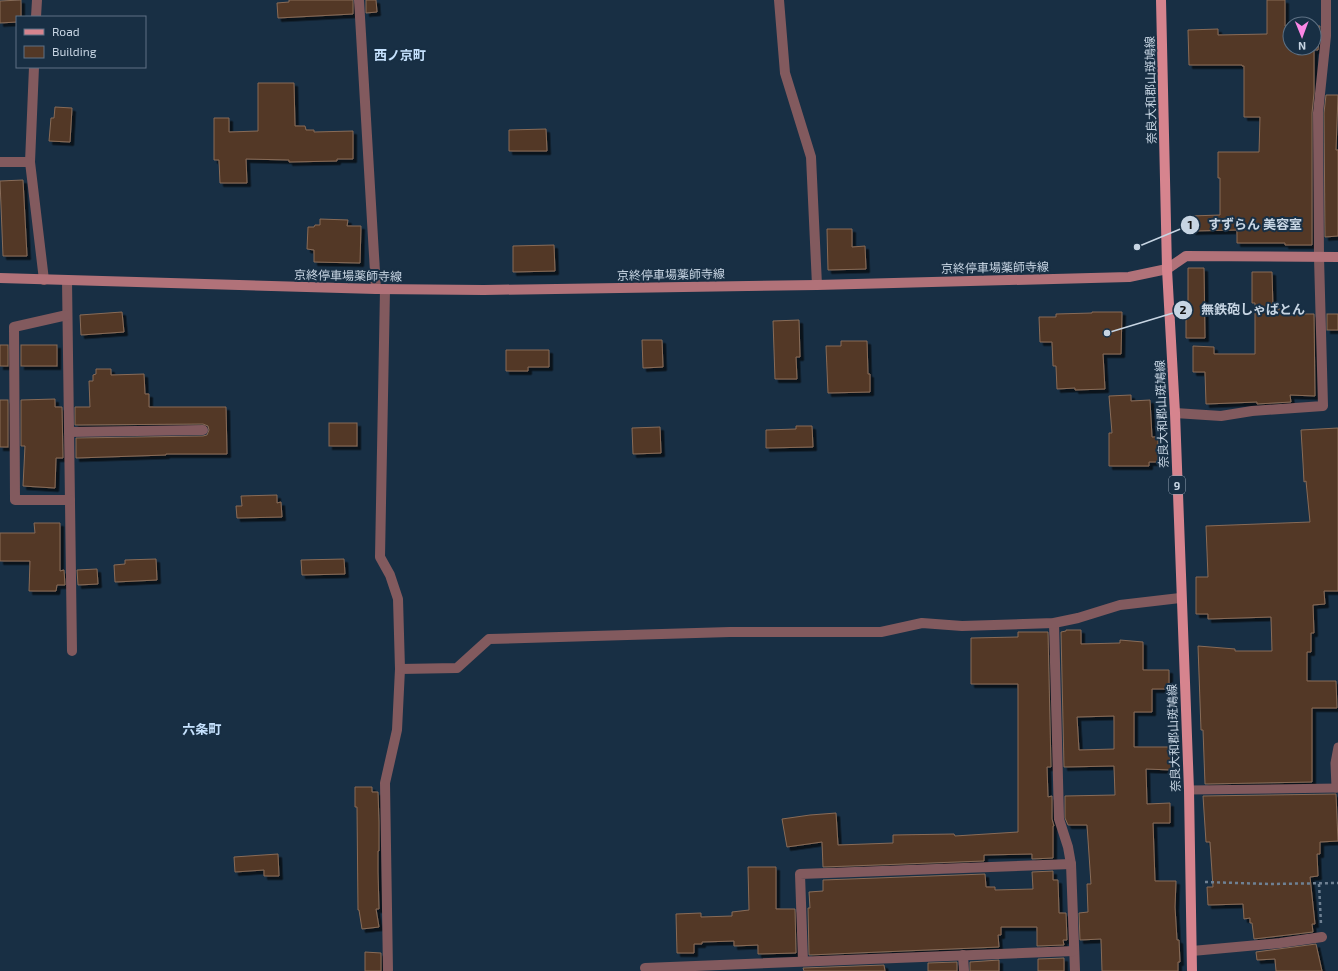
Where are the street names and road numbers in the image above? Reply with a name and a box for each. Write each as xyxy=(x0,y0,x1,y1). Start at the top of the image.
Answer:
street label: 奈良大和郡山斑鳩線 xyxy=(1142,36,1158,144)
street label: 京終停車場薬師寺線 xyxy=(941,259,1049,275)
street label: 京終停車場薬師寺線 xyxy=(617,266,725,282)
street label: 京終停車場薬師寺線 xyxy=(294,267,402,283)
street label: 奈良大和郡山斑鳩線 xyxy=(1152,360,1170,468)
road number: 9 xyxy=(1169,476,1185,494)
street label: 奈良大和郡山斑鳩線 xyxy=(1164,684,1182,792)

